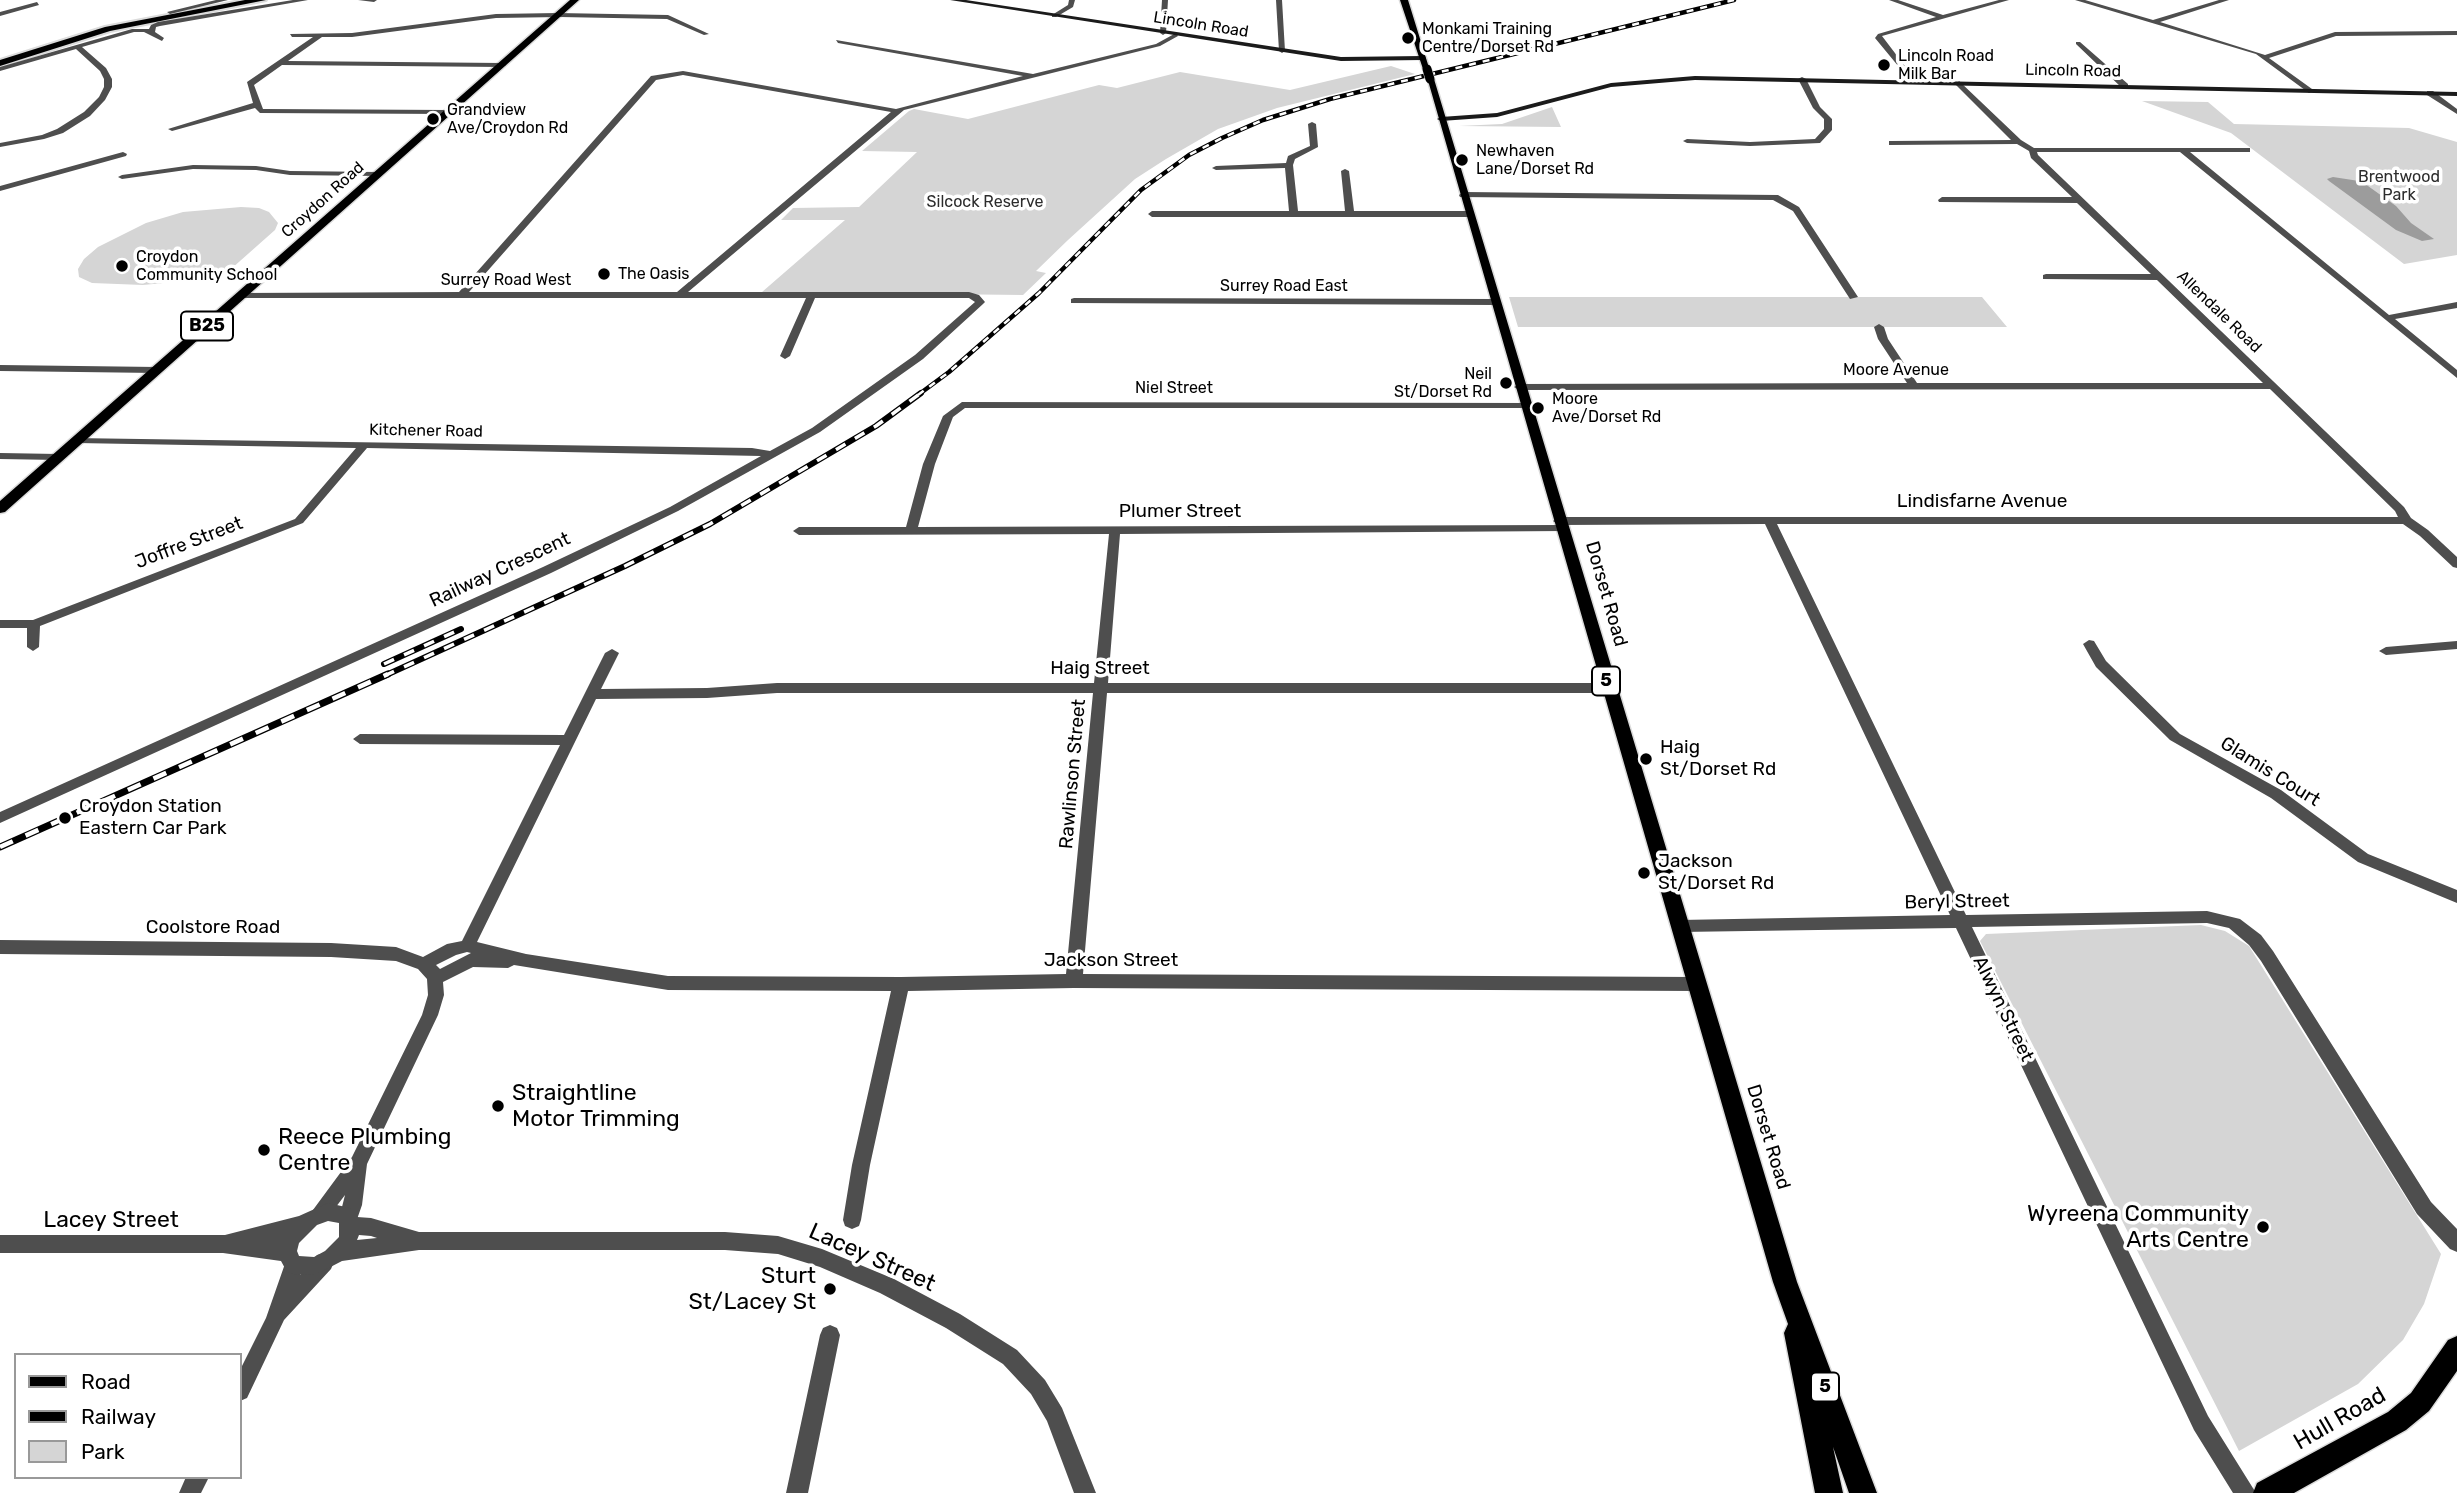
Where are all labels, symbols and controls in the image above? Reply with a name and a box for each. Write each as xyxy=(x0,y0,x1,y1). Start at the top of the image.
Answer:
street label: Lincoln Road xyxy=(1152,8,1250,42)
place label: Monkami Training Centre/Dorset Rd xyxy=(1422,19,1554,57)
marker: Monkami Training Centre/Dorset Rd xyxy=(1400,30,1416,46)
place label: Lincoln Road Milk Bar xyxy=(1898,46,1994,84)
marker: Lincoln Road Milk Bar xyxy=(1876,57,1892,73)
street label: Lincoln Road xyxy=(2025,61,2121,81)
place label: Grandview Ave/Croydon Rd xyxy=(447,100,568,138)
marker: Grandview Ave/Croydon Rd xyxy=(425,111,441,127)
place label: Newhaven Lane/Dorset Rd xyxy=(1476,141,1594,179)
marker: Newhaven Lane/Dorset Rd xyxy=(1454,152,1470,168)
street label: Croydon Road xyxy=(278,158,368,242)
park label: Brentwood Park xyxy=(2358,167,2440,205)
park label: Silcock Reserve xyxy=(927,192,1043,212)
place label: Croydon Community School xyxy=(136,247,277,285)
marker: Croydon Community School xyxy=(114,258,130,274)
place label: The Oasis xyxy=(618,264,689,284)
marker: The Oasis xyxy=(596,266,612,282)
street label: Allendale Road xyxy=(2173,267,2265,357)
street label: Surrey Road West xyxy=(441,270,571,290)
street label: Surrey Road East xyxy=(1220,276,1348,296)
road number: B25 xyxy=(181,312,233,340)
street label: Moore Avenue xyxy=(1843,360,1949,380)
place label: Neil St/Dorset Rd xyxy=(1394,364,1492,402)
marker: Neil St/Dorset Rd xyxy=(1498,375,1514,391)
street label: Niel Street xyxy=(1135,378,1213,398)
place label: Moore Ave/Dorset Rd xyxy=(1552,389,1661,427)
marker: Moore Ave/Dorset Rd xyxy=(1530,400,1546,416)
street label: Kitchener Road xyxy=(369,420,483,442)
street label: Lindisfarne Avenue xyxy=(1897,491,2067,513)
street label: Plumer Street xyxy=(1119,501,1241,523)
street label: Joffre Street xyxy=(132,512,246,574)
street label: Railway Crescent xyxy=(426,527,574,613)
street label: Dorset Road xyxy=(1580,539,1632,649)
street label: Haig Street xyxy=(1050,658,1150,680)
road number: 5 xyxy=(1592,666,1620,696)
street label: Rawlinson Street xyxy=(1055,698,1091,850)
street label: Glamis Court xyxy=(2216,732,2324,812)
place label: Haig St/Dorset Rd xyxy=(1660,737,1776,781)
marker: Haig St/Dorset Rd xyxy=(1638,751,1654,767)
place label: Croydon Station Eastern Car Park xyxy=(79,796,227,840)
marker: Croydon Station Eastern Car Park xyxy=(57,810,73,826)
place label: Jackson St/Dorset Rd xyxy=(1658,851,1774,895)
marker: Jackson St/Dorset Rd xyxy=(1636,865,1652,881)
street label: Beryl Street xyxy=(1904,890,2010,914)
street label: Coolstore Road xyxy=(146,917,280,939)
street label: Jackson Street xyxy=(1044,950,1178,972)
street label: Alwyn Street xyxy=(1968,953,2038,1065)
place label: Straightline Motor Trimming xyxy=(512,1079,680,1133)
street label: Dorset Road xyxy=(1741,1082,1795,1192)
marker: Straightline Motor Trimming xyxy=(490,1098,506,1114)
place label: Reece Plumbing Centre xyxy=(278,1123,451,1177)
marker: Reece Plumbing Centre xyxy=(256,1142,272,1158)
place label: Wyreena Community Arts Centre xyxy=(2027,1200,2249,1254)
street label: Lacey Street xyxy=(43,1206,179,1234)
street label: Lacey Street xyxy=(804,1218,940,1298)
marker: Wyreena Community Arts Centre xyxy=(2255,1219,2271,1235)
place label: Sturt St/Lacey St xyxy=(688,1262,816,1316)
marker: Sturt St/Lacey St xyxy=(822,1281,838,1297)
legend xyxy=(14,1353,242,1479)
text: Road xyxy=(81,1369,131,1394)
road number: 5 xyxy=(1811,1372,1839,1402)
street label: Hull Road xyxy=(2289,1382,2391,1456)
text: Railway xyxy=(81,1404,156,1429)
text: Park xyxy=(81,1439,125,1464)

